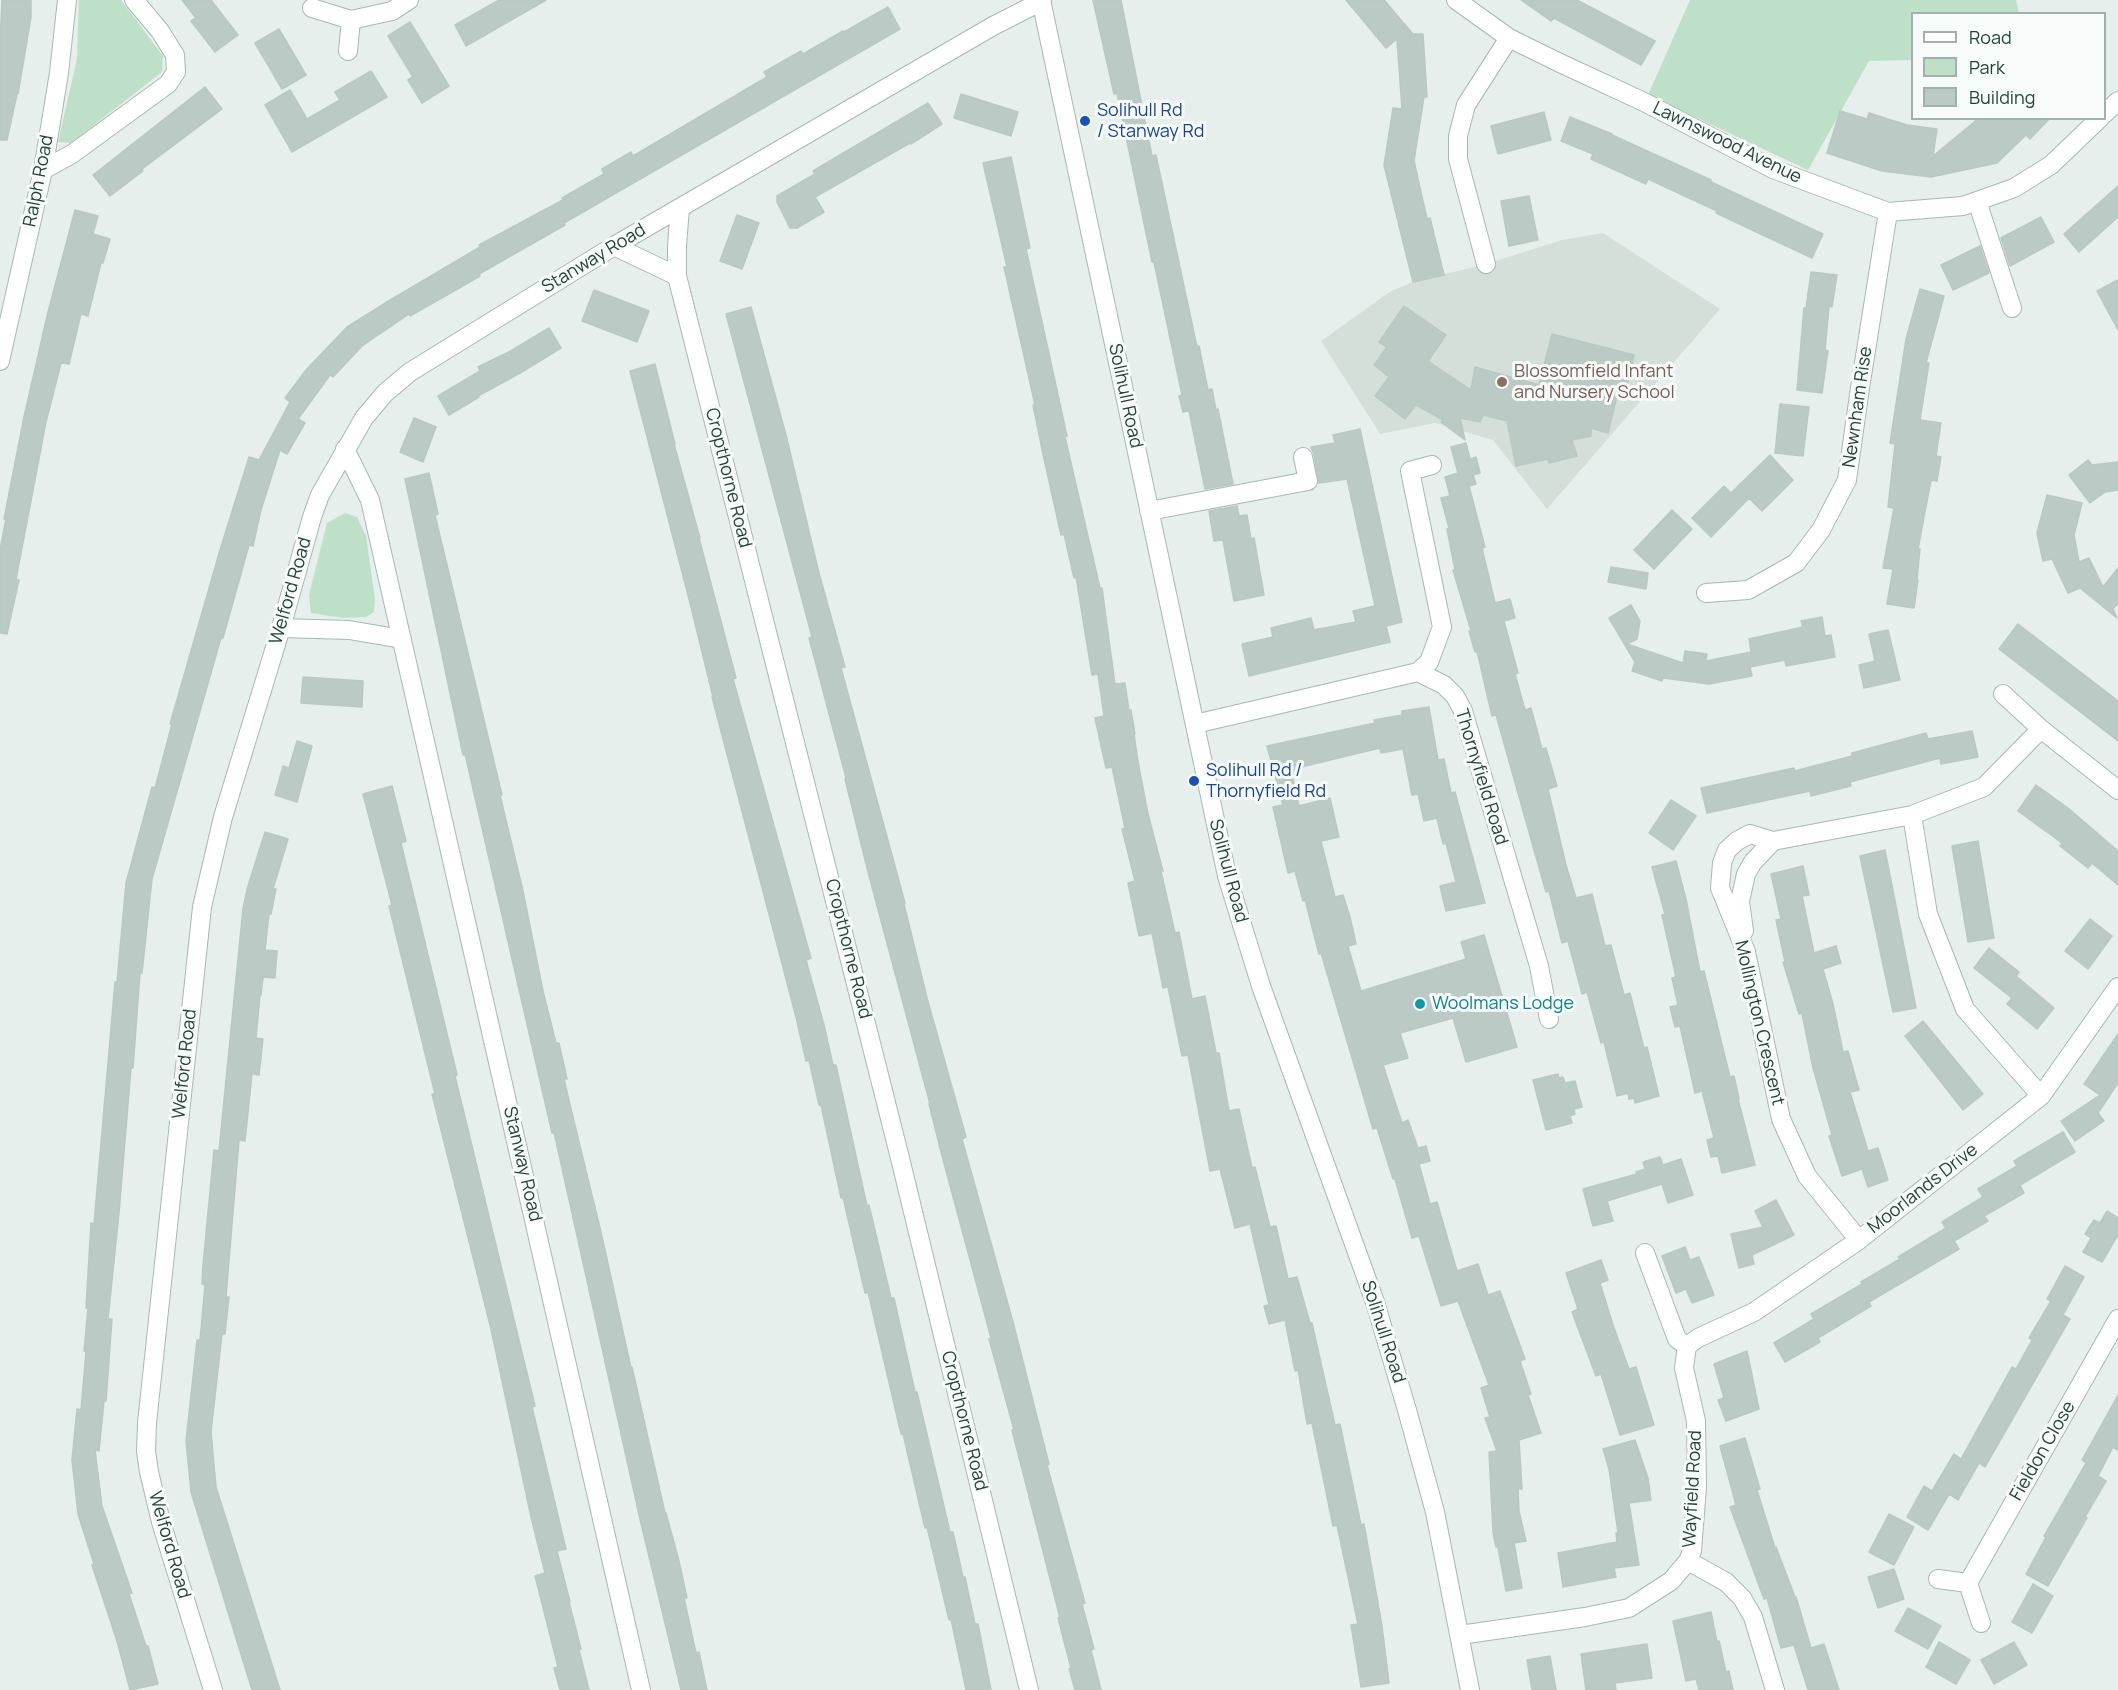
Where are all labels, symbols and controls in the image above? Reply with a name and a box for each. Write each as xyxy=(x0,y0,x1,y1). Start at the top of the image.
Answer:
legend xyxy=(1911,12,2106,120)
text: Road xyxy=(1969,25,2012,49)
text: Park xyxy=(1969,55,2005,79)
text: Building xyxy=(1969,85,2035,109)
street label: Lawnswood Avenue xyxy=(1649,98,1805,188)
place label: Solihull Rd / Stanway Rd xyxy=(1097,100,1204,142)
marker: Solihull Rd / Stanway Rd xyxy=(1078,114,1092,128)
street label: Ralph Road xyxy=(20,133,58,229)
street label: Stanway Road xyxy=(538,219,650,299)
street label: Solihull Road xyxy=(1103,342,1147,450)
street label: Newnham Rise xyxy=(1839,345,1877,469)
place label: Blossomfield Infant and Nursery School xyxy=(1514,361,1675,404)
marker: Blossomfield Infant and Nursery School xyxy=(1495,375,1509,389)
street label: Cropthorne Road xyxy=(700,406,756,550)
street label: Welford Road xyxy=(265,535,317,647)
street label: Thornyfield Road xyxy=(1450,706,1512,848)
place label: Solihull Rd / Thornyfield Rd xyxy=(1206,760,1326,802)
marker: Solihull Rd / Thornyfield Rd xyxy=(1187,774,1201,788)
street label: Solihull Road xyxy=(1204,817,1252,925)
street label: Cropthorne Road xyxy=(820,877,876,1021)
street label: Mollington Crescent xyxy=(1730,938,1788,1108)
place label: Woolmans Lodge xyxy=(1432,993,1574,1015)
marker: Woolmans Lodge xyxy=(1413,997,1427,1011)
street label: Welford Road xyxy=(168,1008,202,1120)
street label: Stanway Road xyxy=(498,1104,546,1224)
street label: Moorlands Drive xyxy=(1864,1139,1982,1239)
street label: Solihull Road xyxy=(1356,1278,1410,1386)
street label: Cropthorne Road xyxy=(936,1349,992,1493)
street label: Fieldon Close xyxy=(2006,1397,2080,1505)
street label: Wayfield Road xyxy=(1679,1430,1707,1548)
street label: Welford Road xyxy=(143,1489,195,1601)

